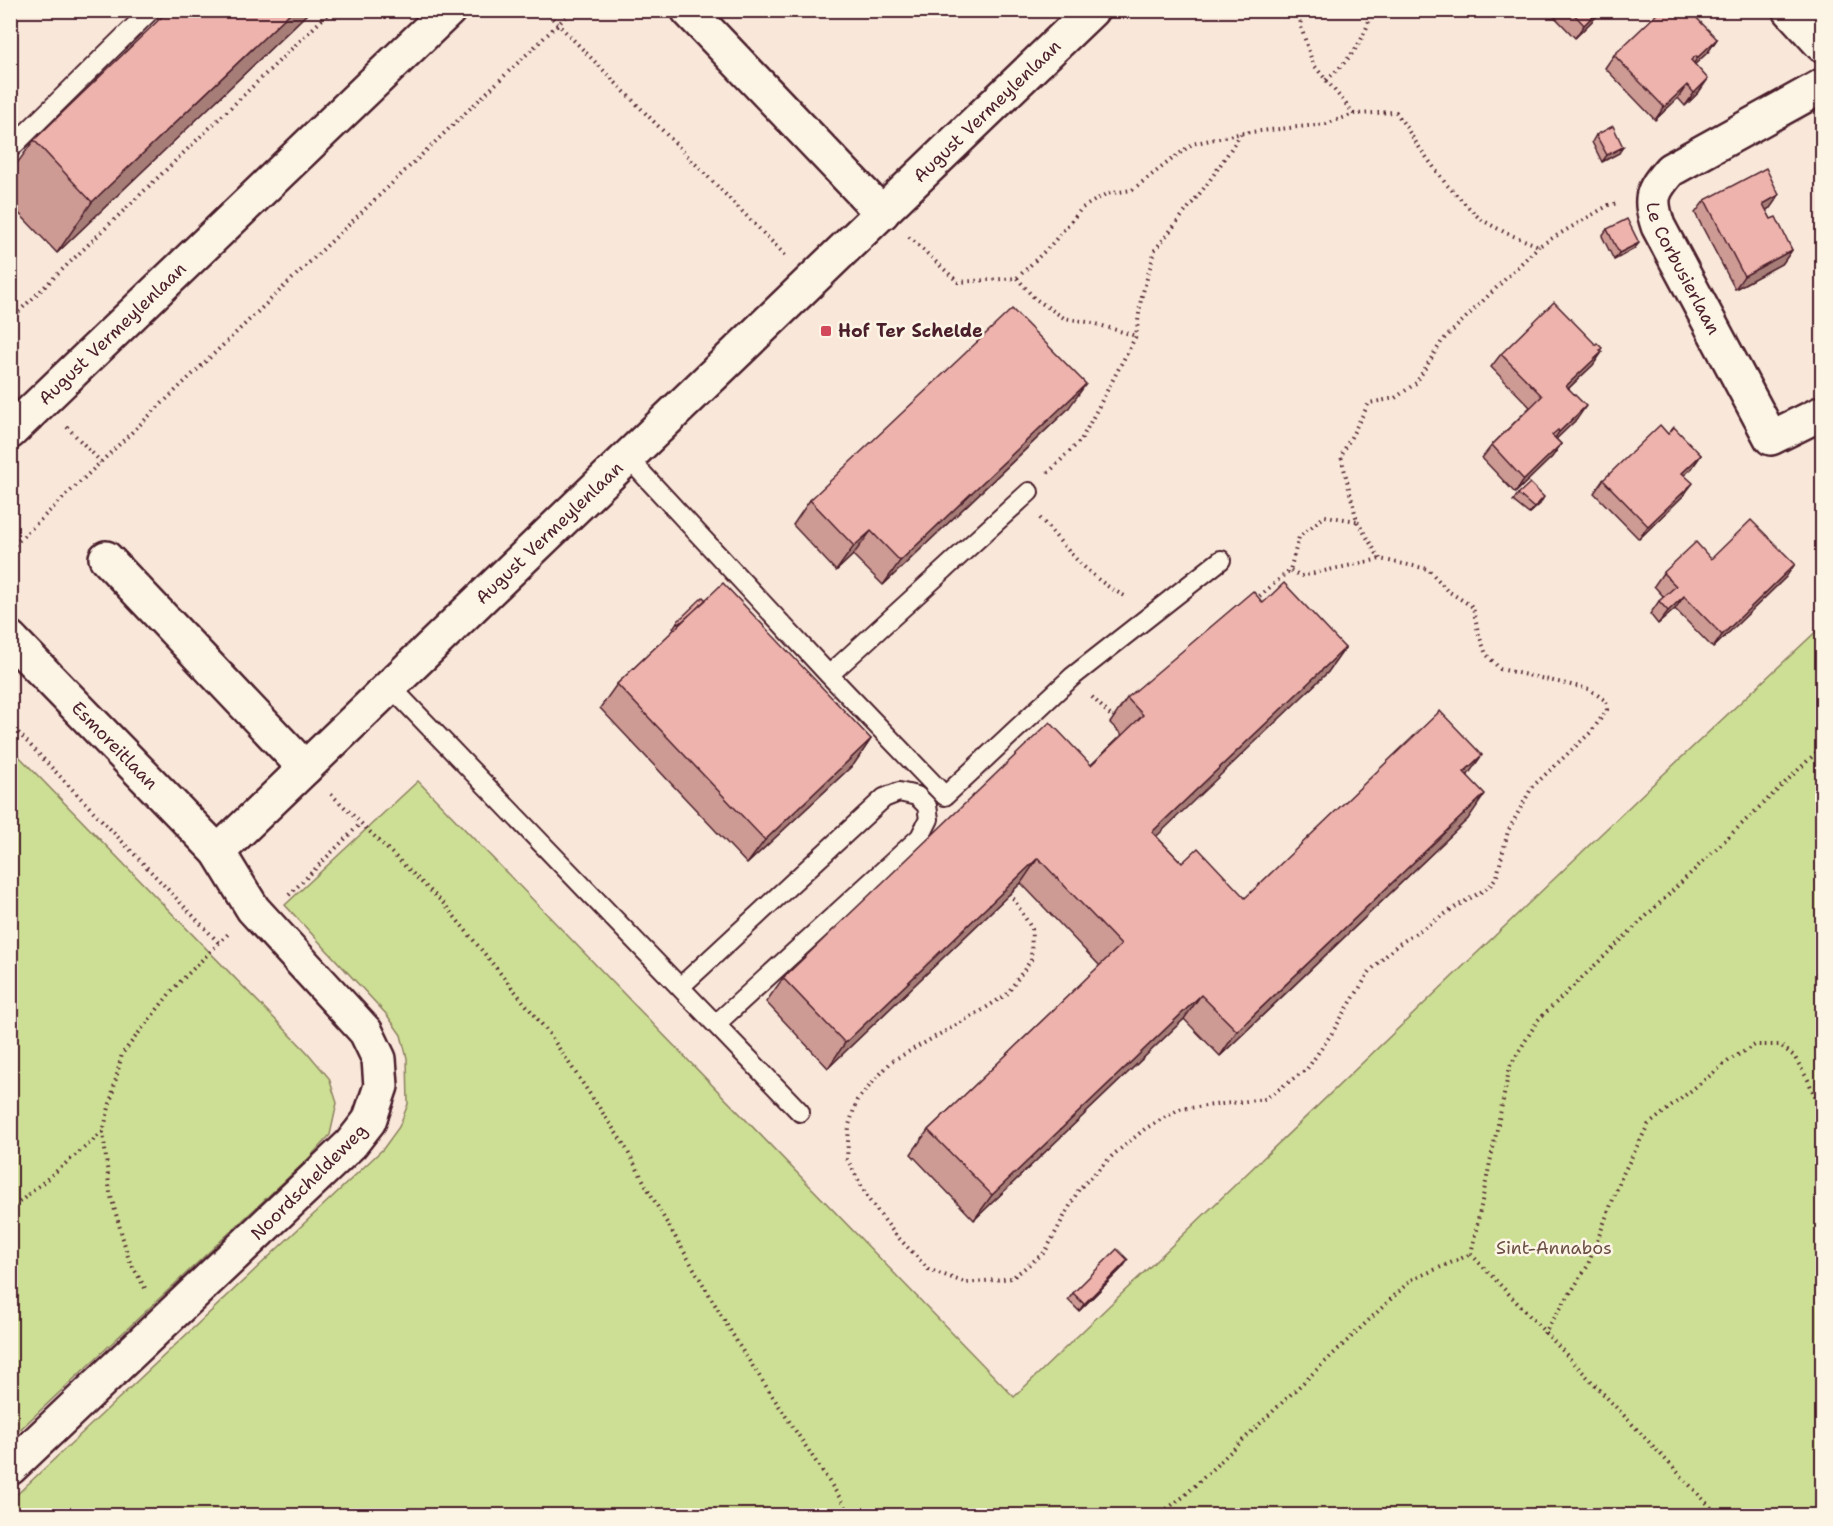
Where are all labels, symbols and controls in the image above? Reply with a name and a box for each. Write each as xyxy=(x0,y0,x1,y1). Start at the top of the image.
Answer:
street label: August Vermeylenlaan xyxy=(908,34,1066,188)
street label: Le Corbusierlaan xyxy=(1641,201,1726,339)
street label: August Vermeylenlaan xyxy=(33,257,191,410)
place label: Hof Ter Schelde xyxy=(838,319,983,343)
marker: Hof Ter Schelde xyxy=(819,324,833,338)
street label: August Vermeylenlaan xyxy=(470,456,628,610)
street label: Esmoreitlaan xyxy=(66,696,163,795)
street label: Noordscheldeweg xyxy=(246,1119,372,1245)
park label: Sint-Annabos xyxy=(1496,1236,1612,1260)

